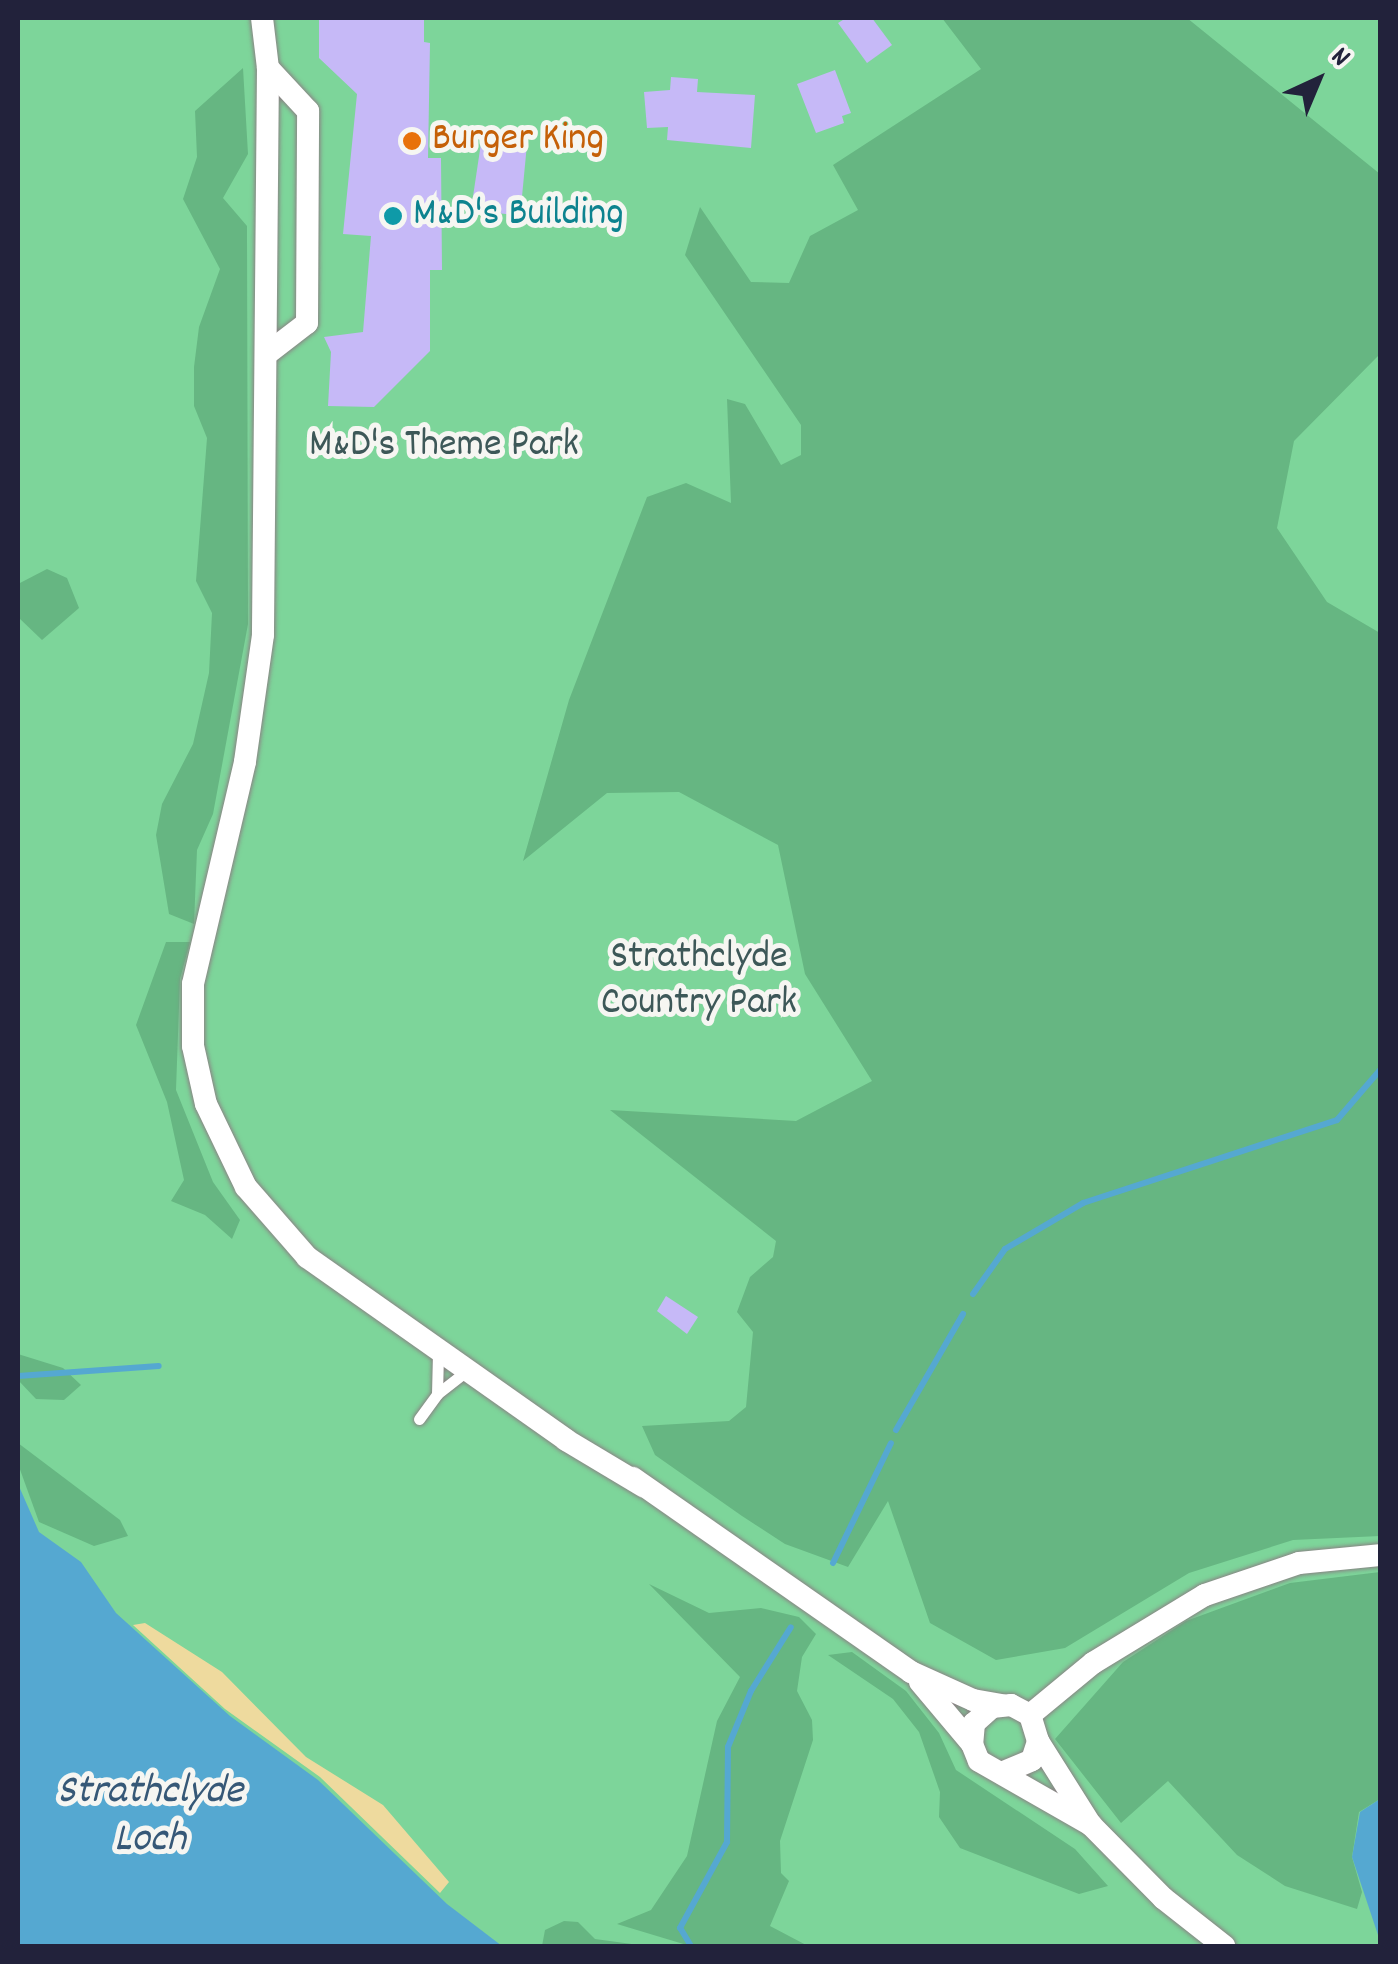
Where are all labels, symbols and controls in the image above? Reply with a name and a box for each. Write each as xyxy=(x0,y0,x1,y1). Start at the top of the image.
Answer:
north arrow xyxy=(1268,30,1368,130)
text: N xyxy=(1320,39,1358,78)
place label: Burger King xyxy=(432,117,604,165)
marker: Burger King xyxy=(401,130,423,152)
place label: M&D's Building xyxy=(413,192,624,240)
marker: M&D's Building xyxy=(382,205,404,227)
park label: M&D's Theme Park xyxy=(309,423,579,471)
park label: Strathclyde Country Park xyxy=(601,935,797,1029)
water label: Strathclyde Loch xyxy=(57,1768,243,1866)

